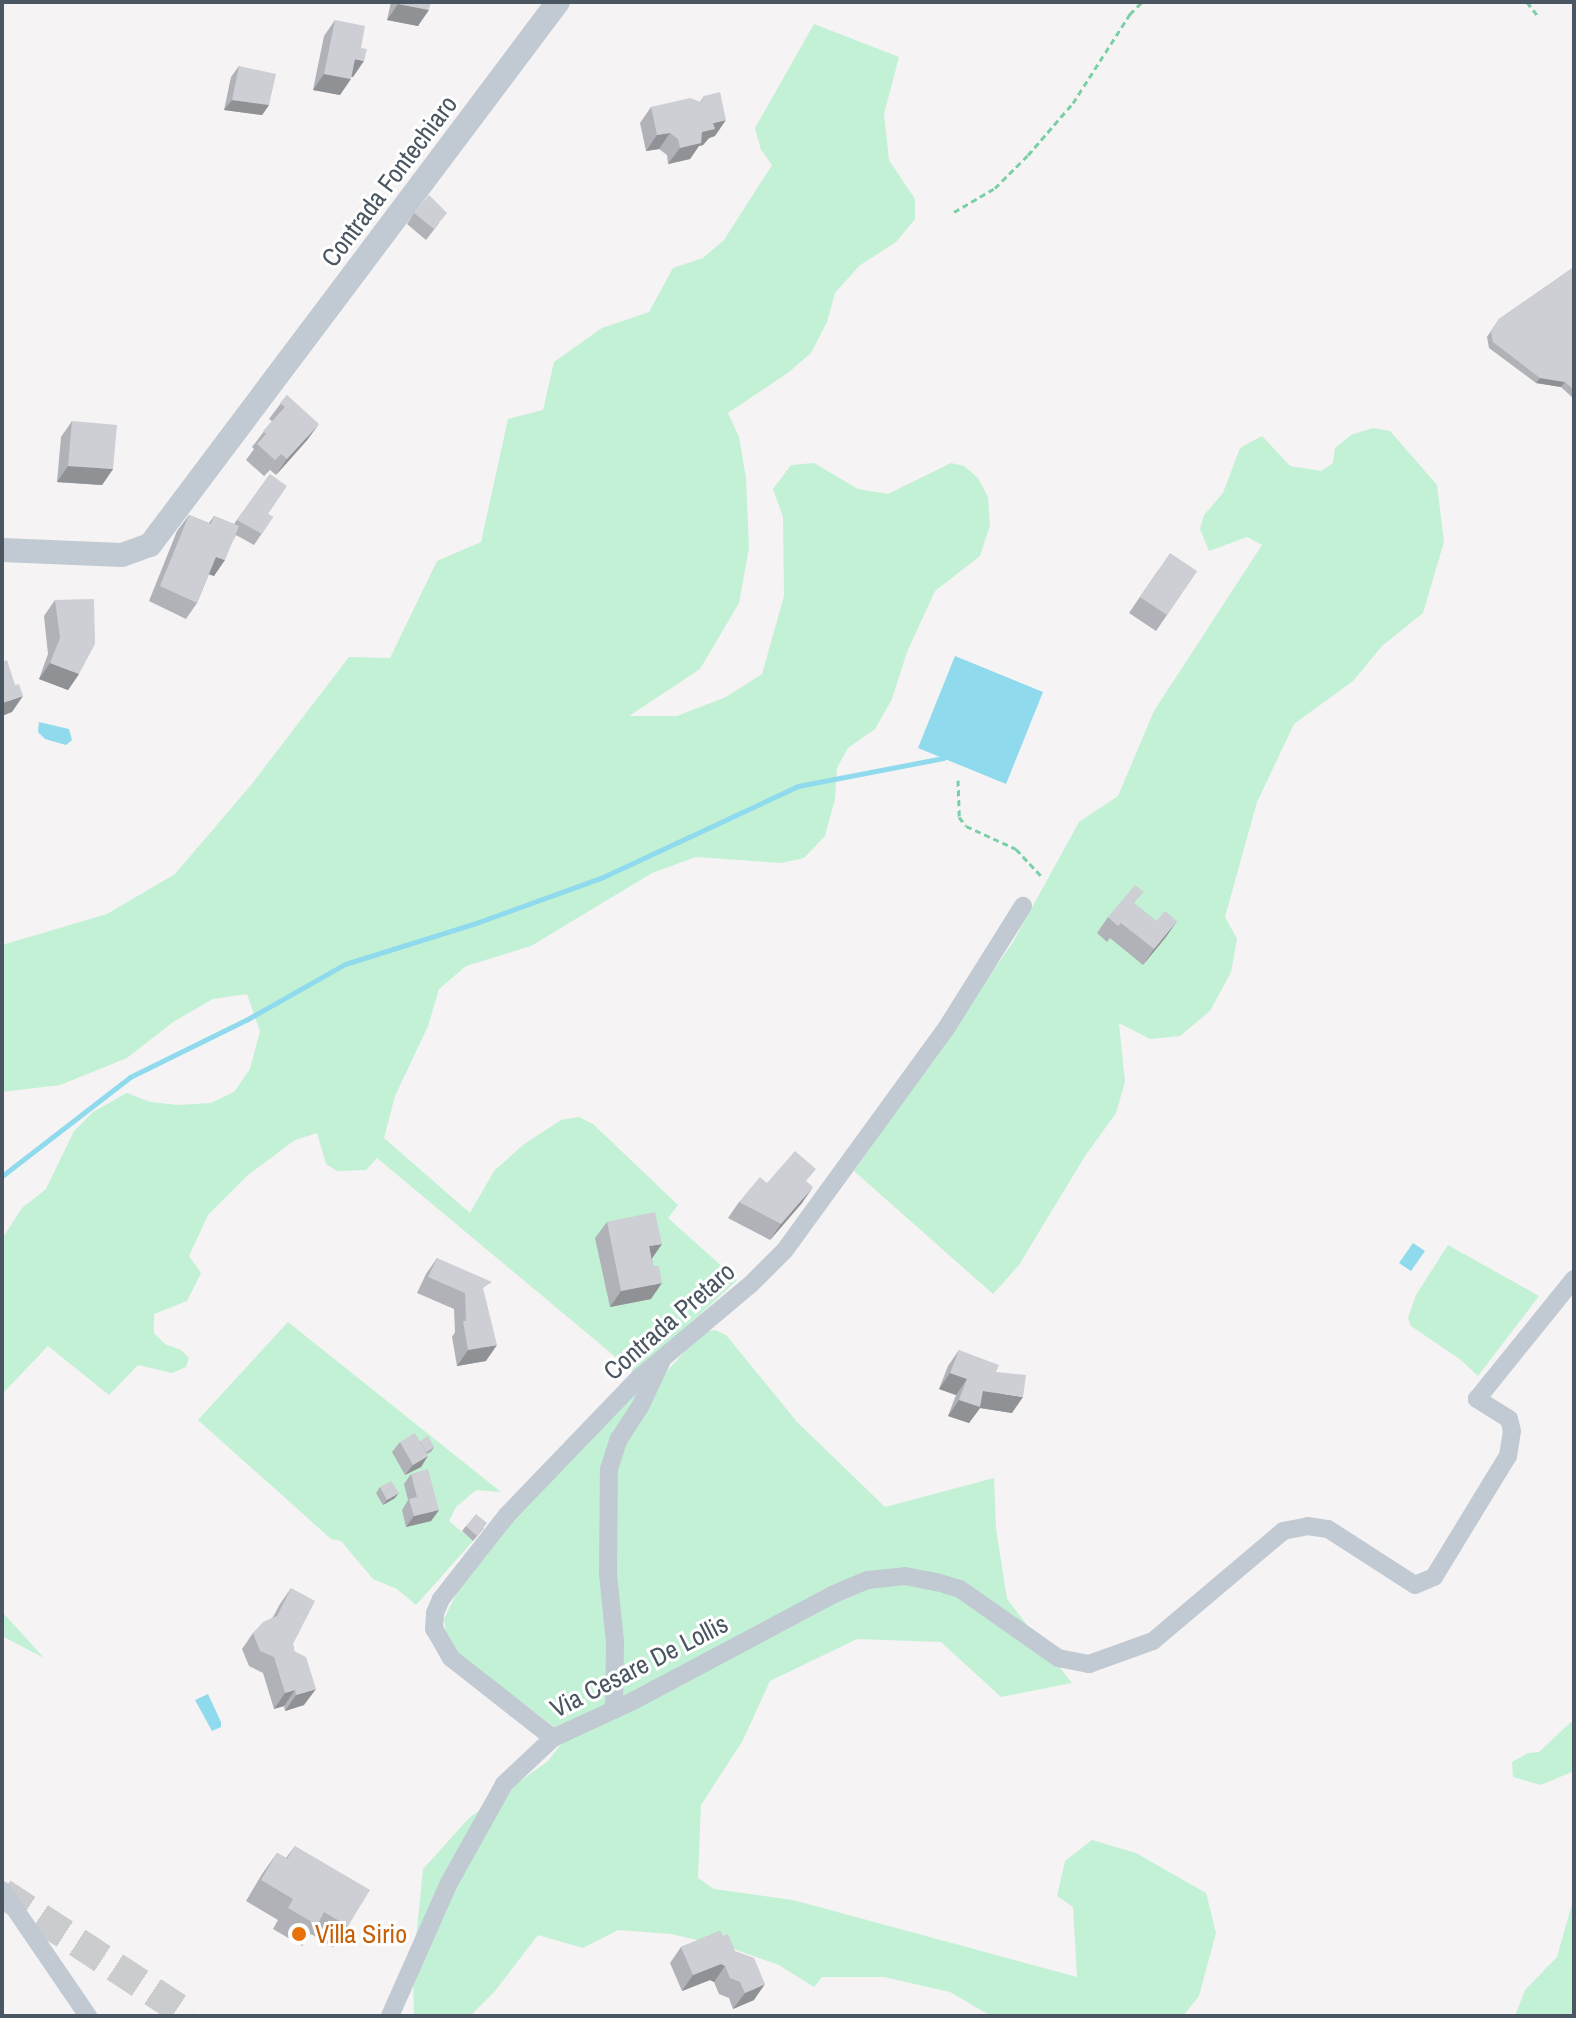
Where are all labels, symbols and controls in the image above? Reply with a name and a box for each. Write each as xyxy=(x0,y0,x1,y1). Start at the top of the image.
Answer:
street label: Contrada Fontechiaro xyxy=(314,89,464,273)
street label: Contrada Pretaro xyxy=(597,1256,741,1386)
street label: Via Cesare De Lollis xyxy=(545,1608,733,1724)
place label: Villa Sirio xyxy=(315,1918,407,1950)
marker: Villa Sirio xyxy=(290,1925,308,1943)

